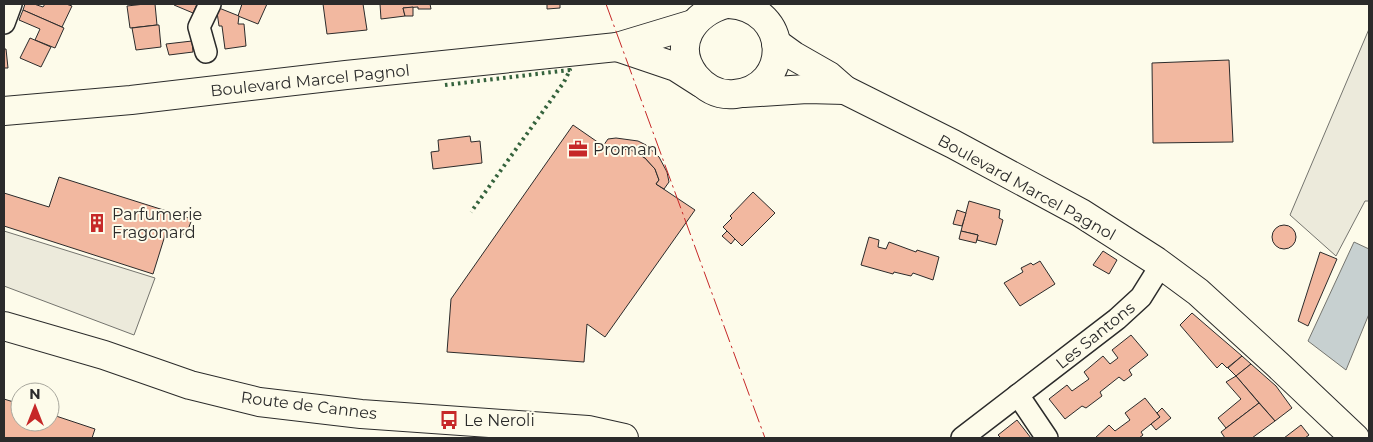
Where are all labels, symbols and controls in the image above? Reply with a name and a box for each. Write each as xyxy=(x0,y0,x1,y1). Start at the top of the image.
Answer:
street label: Boulevard Marcel Pagnol xyxy=(209,61,411,100)
street label: Boulevard Marcel Pagnol xyxy=(934,131,1119,244)
office icon: Proman xyxy=(567,138,589,160)
place label: Proman xyxy=(593,140,658,159)
place label: Parfumerie Fragonard xyxy=(112,205,202,242)
building icon: Parfumerie Fragonard xyxy=(86,212,108,234)
street label: Les Santons xyxy=(1052,298,1139,373)
north arrow xyxy=(10,382,60,432)
text: N xyxy=(29,385,41,403)
street label: Route de Cannes xyxy=(240,388,378,423)
bus stop icon: Le Neroli xyxy=(438,409,460,431)
place label: Le Neroli xyxy=(464,411,535,430)

